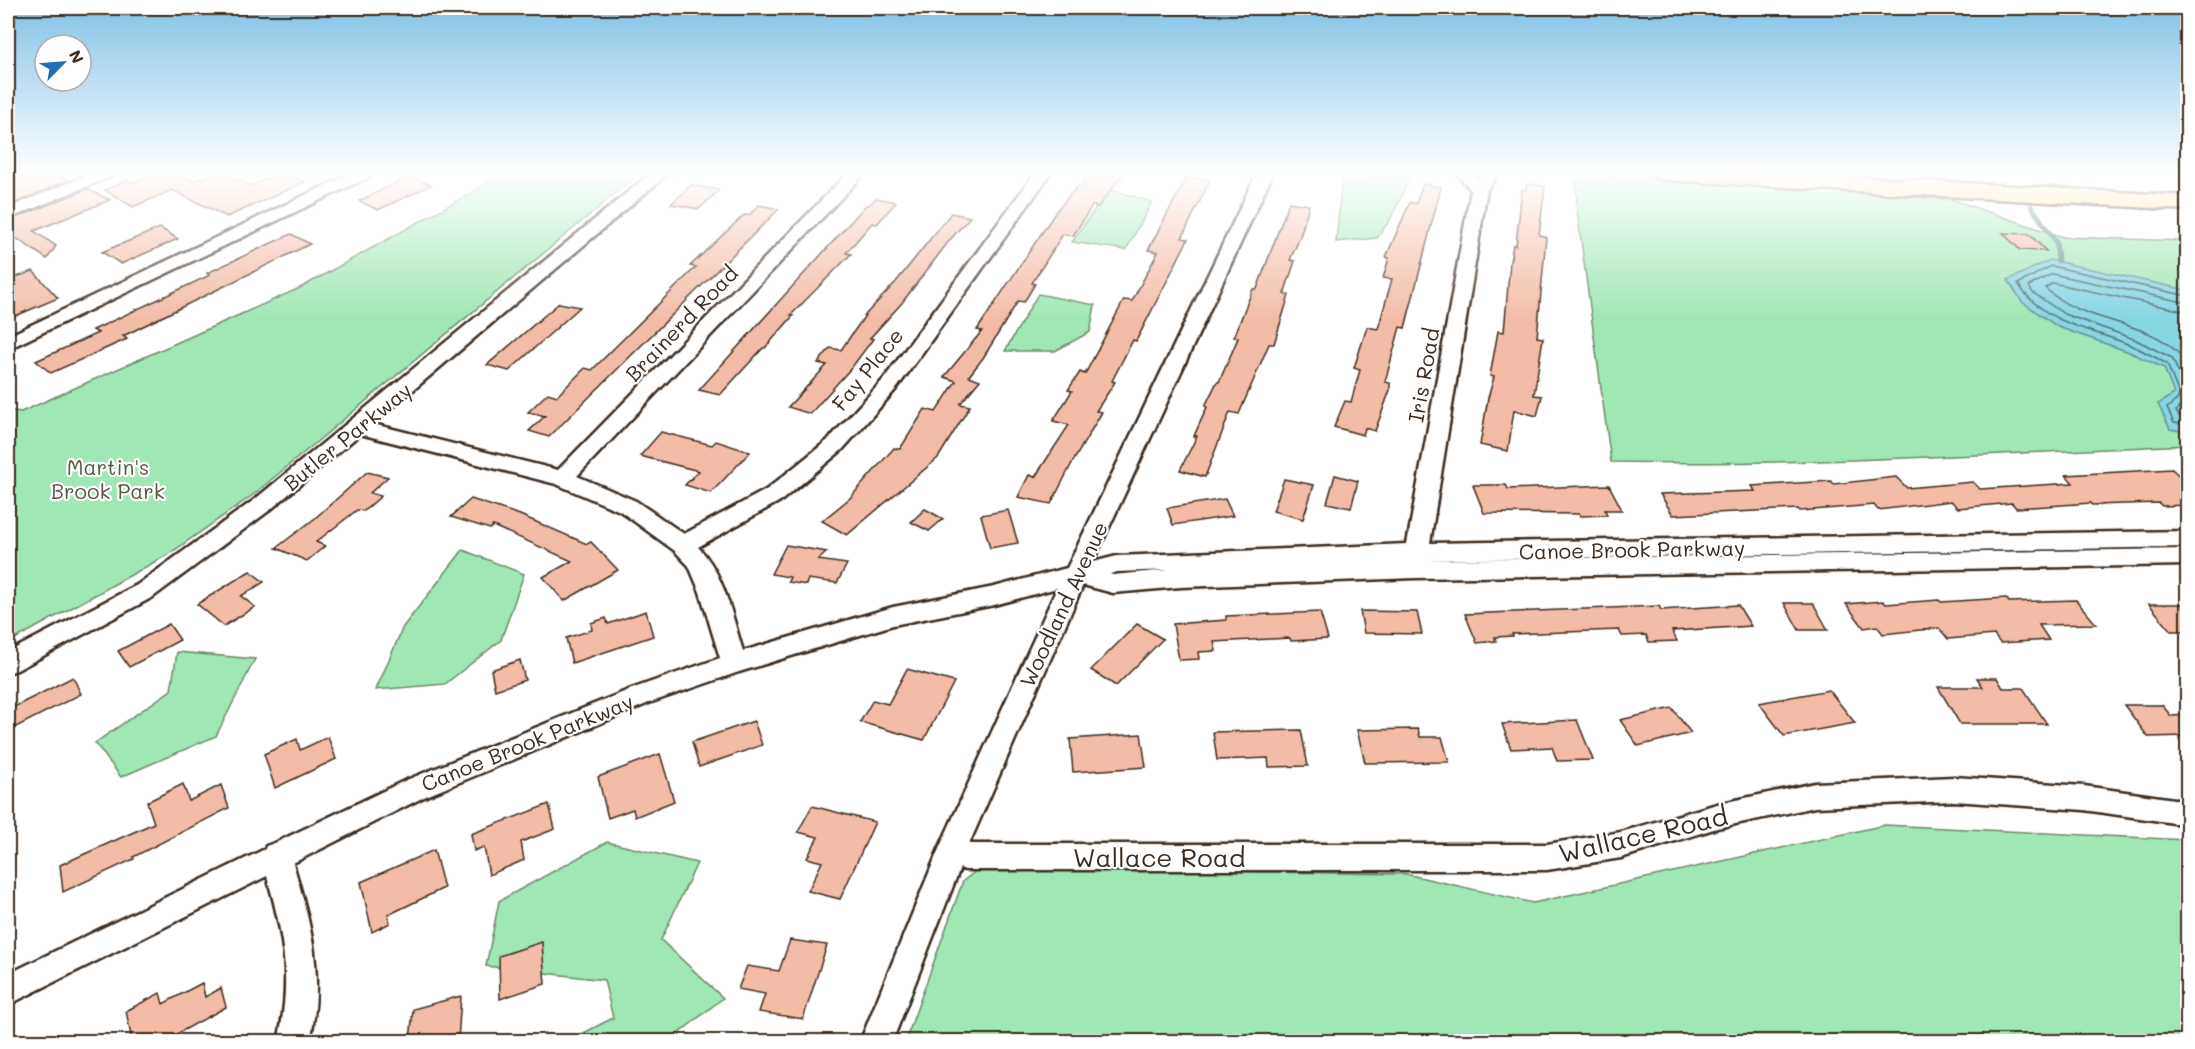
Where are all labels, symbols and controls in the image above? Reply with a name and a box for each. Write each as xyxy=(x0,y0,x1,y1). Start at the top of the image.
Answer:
north arrow xyxy=(33,33,93,93)
text: N xyxy=(65,47,89,66)
street label: Brainerd Road xyxy=(619,259,743,387)
street label: Fay Place xyxy=(825,322,909,416)
street label: Iris Road xyxy=(1401,326,1445,424)
street label: Butler Parkway xyxy=(277,376,417,496)
park label: Martin's Brook Park xyxy=(51,453,165,504)
street label: Woodland Avenue xyxy=(1013,517,1113,691)
street label: Canoe Brook Parkway xyxy=(1519,534,1745,564)
street label: Canoe Brook Parkway xyxy=(417,687,637,797)
street label: Wallace Road xyxy=(1555,798,1731,870)
street label: Wallace Road xyxy=(1073,840,1245,874)

